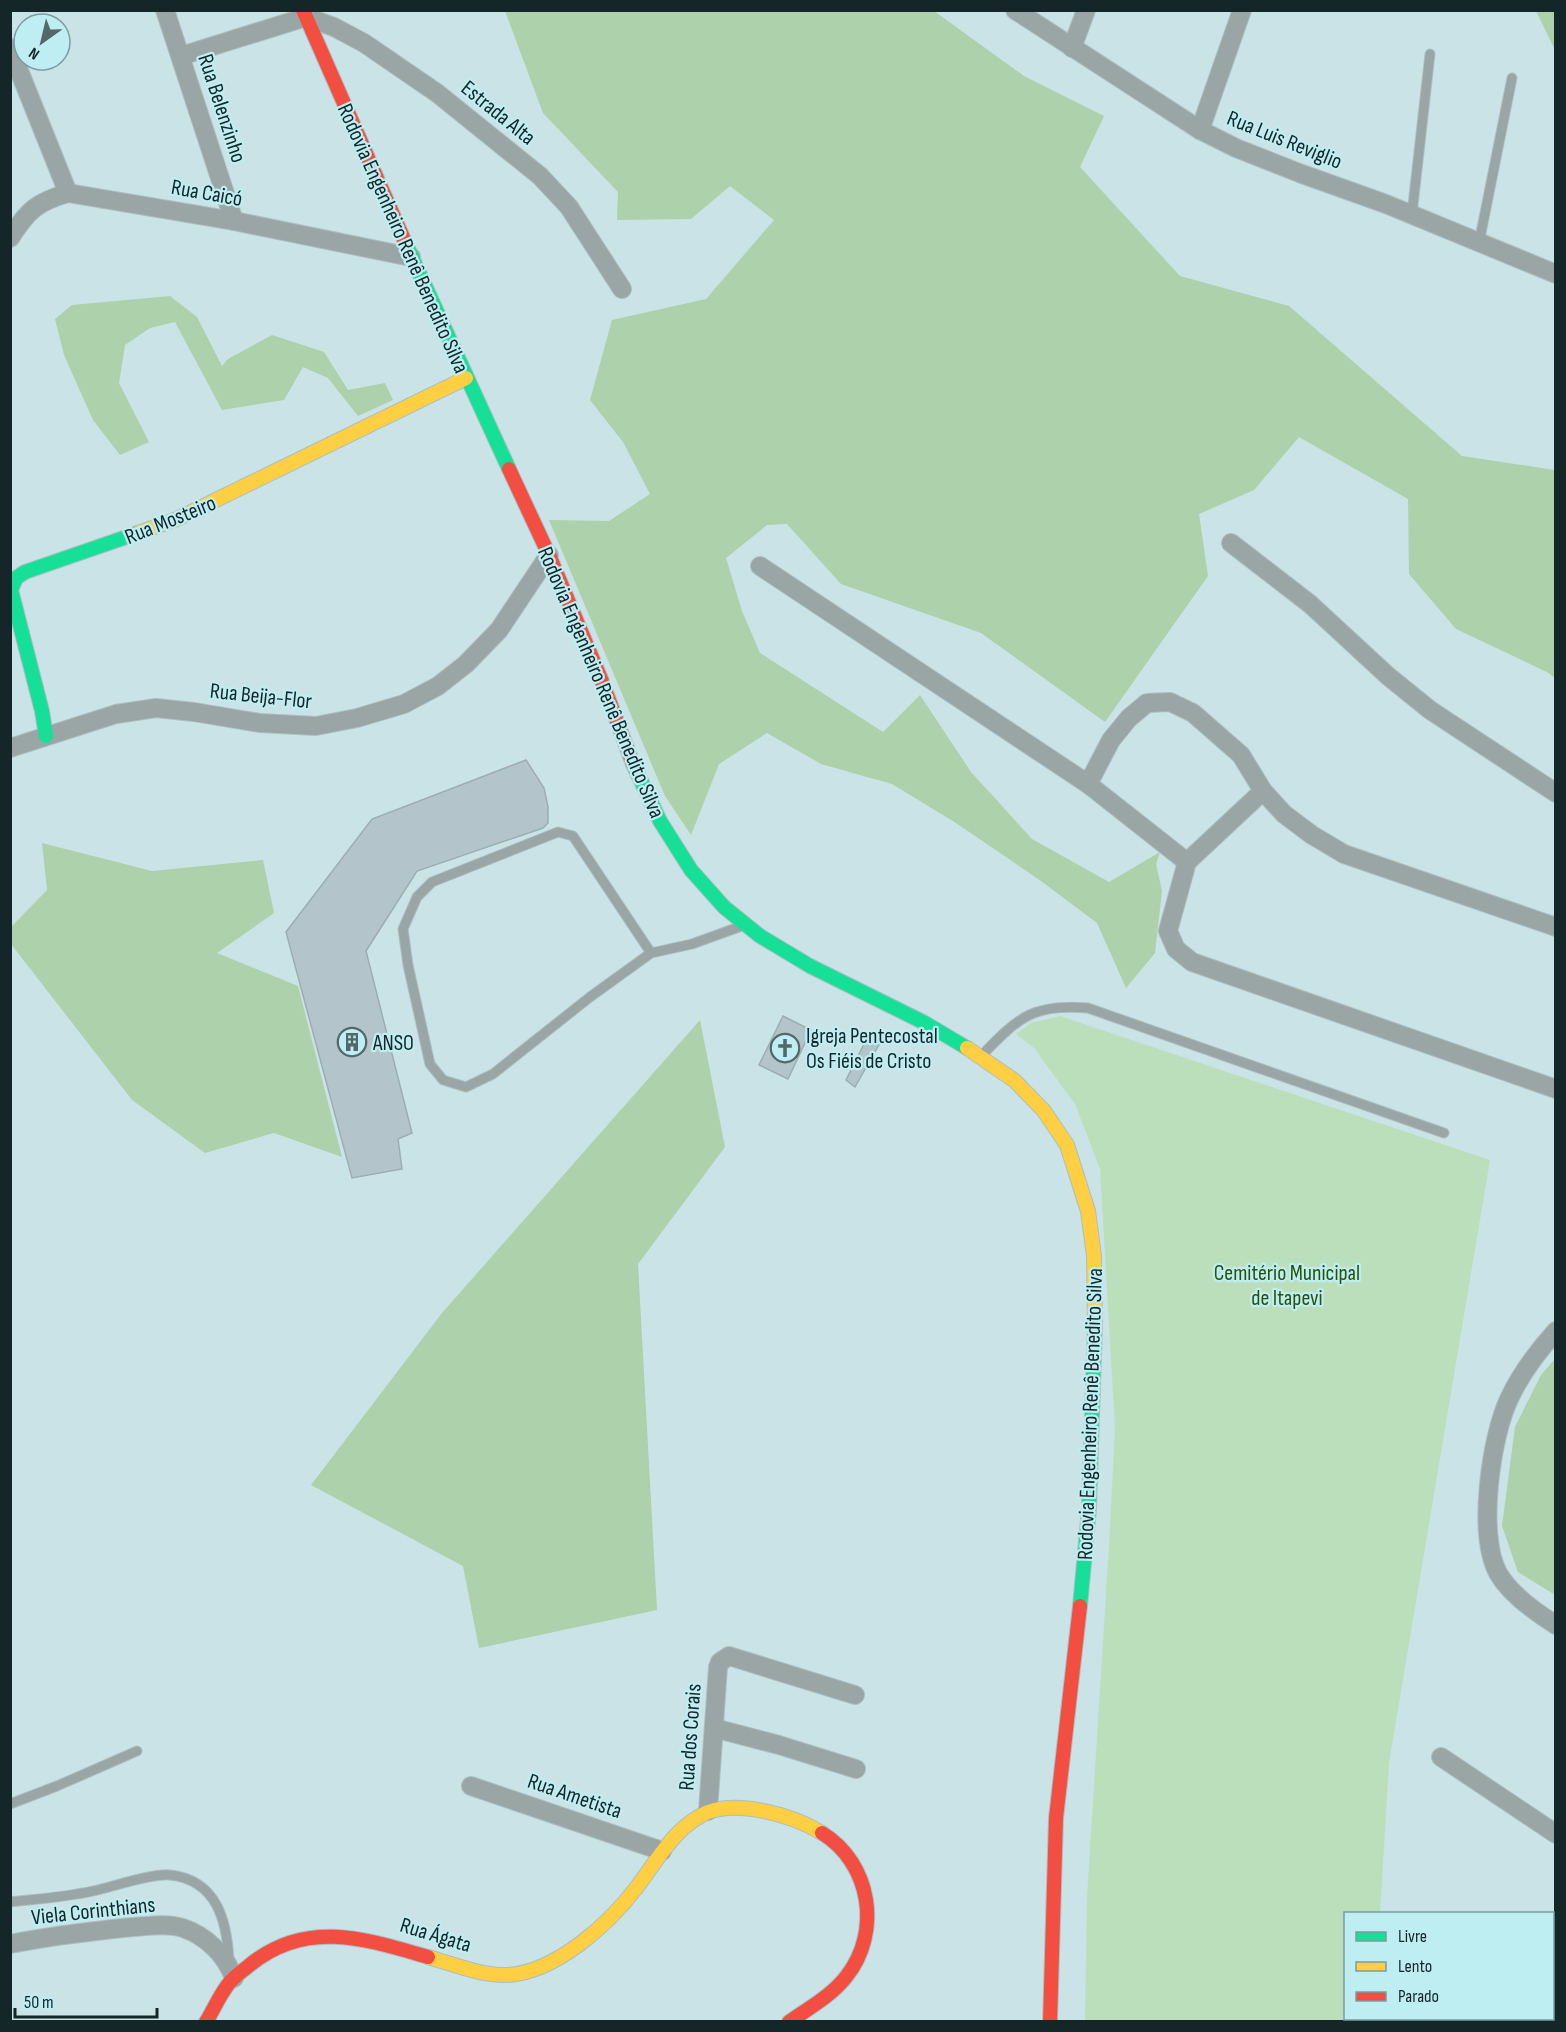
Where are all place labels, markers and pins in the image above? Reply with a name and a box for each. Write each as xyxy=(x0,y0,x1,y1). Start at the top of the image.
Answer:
place label: Igreja Pentecostal Os Fiéis de Cristo xyxy=(806,1023,938,1075)
building icon: ANSO xyxy=(336,1026,368,1058)
place label: ANSO xyxy=(372,1030,414,1057)
church icon: Igreja Pentecostal Os Fiéis de Cristo xyxy=(769,1032,801,1064)

